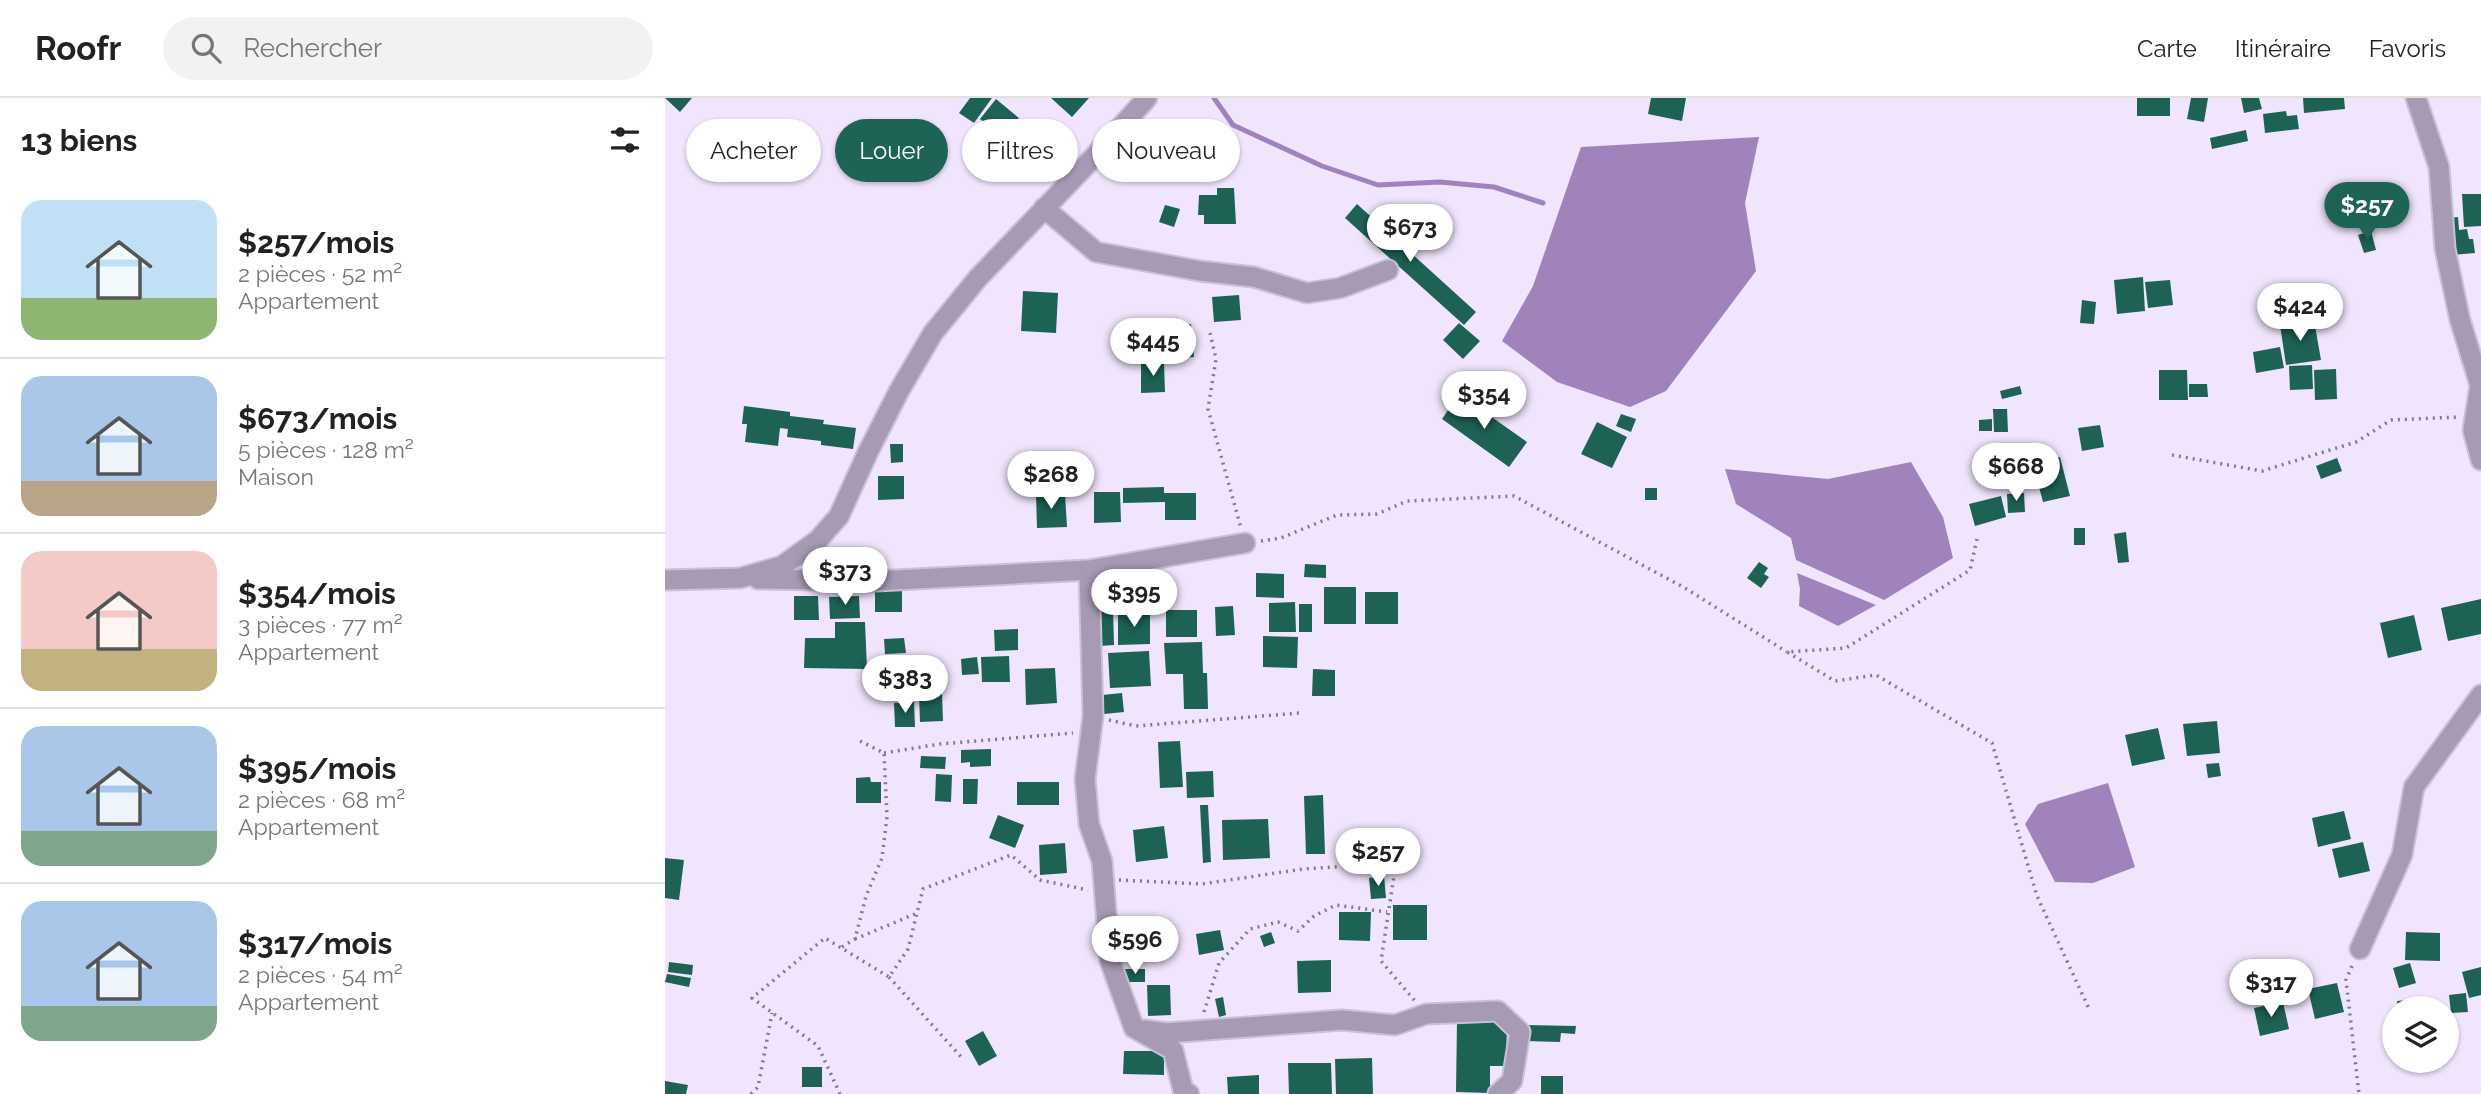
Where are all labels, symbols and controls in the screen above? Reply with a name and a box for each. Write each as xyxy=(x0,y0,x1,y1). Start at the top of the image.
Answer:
search box xyxy=(163,17,653,80)
text: Roofr xyxy=(35,29,121,68)
icon: search xyxy=(187,29,225,67)
text: Rechercher xyxy=(243,33,382,63)
text: Carte xyxy=(2137,34,2197,63)
text: Itinéraire xyxy=(2235,34,2331,63)
text: Favoris xyxy=(2369,34,2446,63)
chip: Acheter xyxy=(686,119,821,182)
chip: Louer xyxy=(835,119,948,182)
chip: Filtres xyxy=(962,119,1078,182)
chip: Nouveau xyxy=(1092,119,1240,182)
icon: filters xyxy=(606,121,644,159)
text: 13 biens xyxy=(21,123,137,158)
pin: $257 xyxy=(2326,183,2408,242)
text: $257 xyxy=(2340,191,2394,218)
pin: $673 xyxy=(1369,204,1451,264)
text: $673 xyxy=(1383,213,1437,240)
text: $257/mois xyxy=(238,225,394,260)
icon: home xyxy=(77,228,161,312)
text: 2 pièces · 52 m² xyxy=(238,260,402,287)
pin: $424 xyxy=(2259,284,2341,343)
text: Appartement xyxy=(238,287,379,314)
text: $424 xyxy=(2273,292,2327,319)
pin: $445 xyxy=(1112,318,1194,378)
text: $445 xyxy=(1126,327,1180,354)
pin: $354 xyxy=(1443,372,1525,431)
text: $354 xyxy=(1457,380,1511,407)
text: $673/mois xyxy=(238,401,397,436)
icon: home xyxy=(77,404,161,488)
text: 5 pièces · 128 m² xyxy=(238,436,414,463)
pin: $668 xyxy=(1975,444,2057,503)
pin: $268 xyxy=(1010,452,1092,511)
text: $668 xyxy=(1988,452,2044,479)
text: $268 xyxy=(1023,460,1079,487)
text: Maison xyxy=(238,463,314,490)
pin: $373 xyxy=(804,547,886,607)
text: $373 xyxy=(818,556,872,583)
pin: $395 xyxy=(1093,570,1175,629)
text: $354/mois xyxy=(238,576,396,611)
text: $395 xyxy=(1107,578,1161,605)
icon: home xyxy=(77,579,161,663)
text: 3 pièces · 77 m² xyxy=(238,611,403,638)
text: Appartement xyxy=(238,638,379,665)
pin: $383 xyxy=(864,656,946,715)
text: $383 xyxy=(878,664,932,691)
text: $395/mois xyxy=(238,751,396,786)
icon: home xyxy=(77,754,161,838)
text: 2 pièces · 68 m² xyxy=(238,786,405,813)
text: Appartement xyxy=(238,813,379,840)
pin: $257 xyxy=(1337,828,1419,888)
text: $257 xyxy=(1351,837,1405,864)
pin: $596 xyxy=(1094,916,1176,976)
text: $596 xyxy=(1108,925,1162,952)
text: $317/mois xyxy=(238,926,392,961)
icon: home xyxy=(77,929,161,1013)
pin: $317 xyxy=(2230,960,2312,1019)
text: 2 pièces · 54 m² xyxy=(238,961,403,988)
text: $317 xyxy=(2245,968,2297,995)
text: Appartement xyxy=(238,988,379,1015)
map controls xyxy=(2382,996,2459,1073)
button: layers xyxy=(2382,996,2459,1073)

